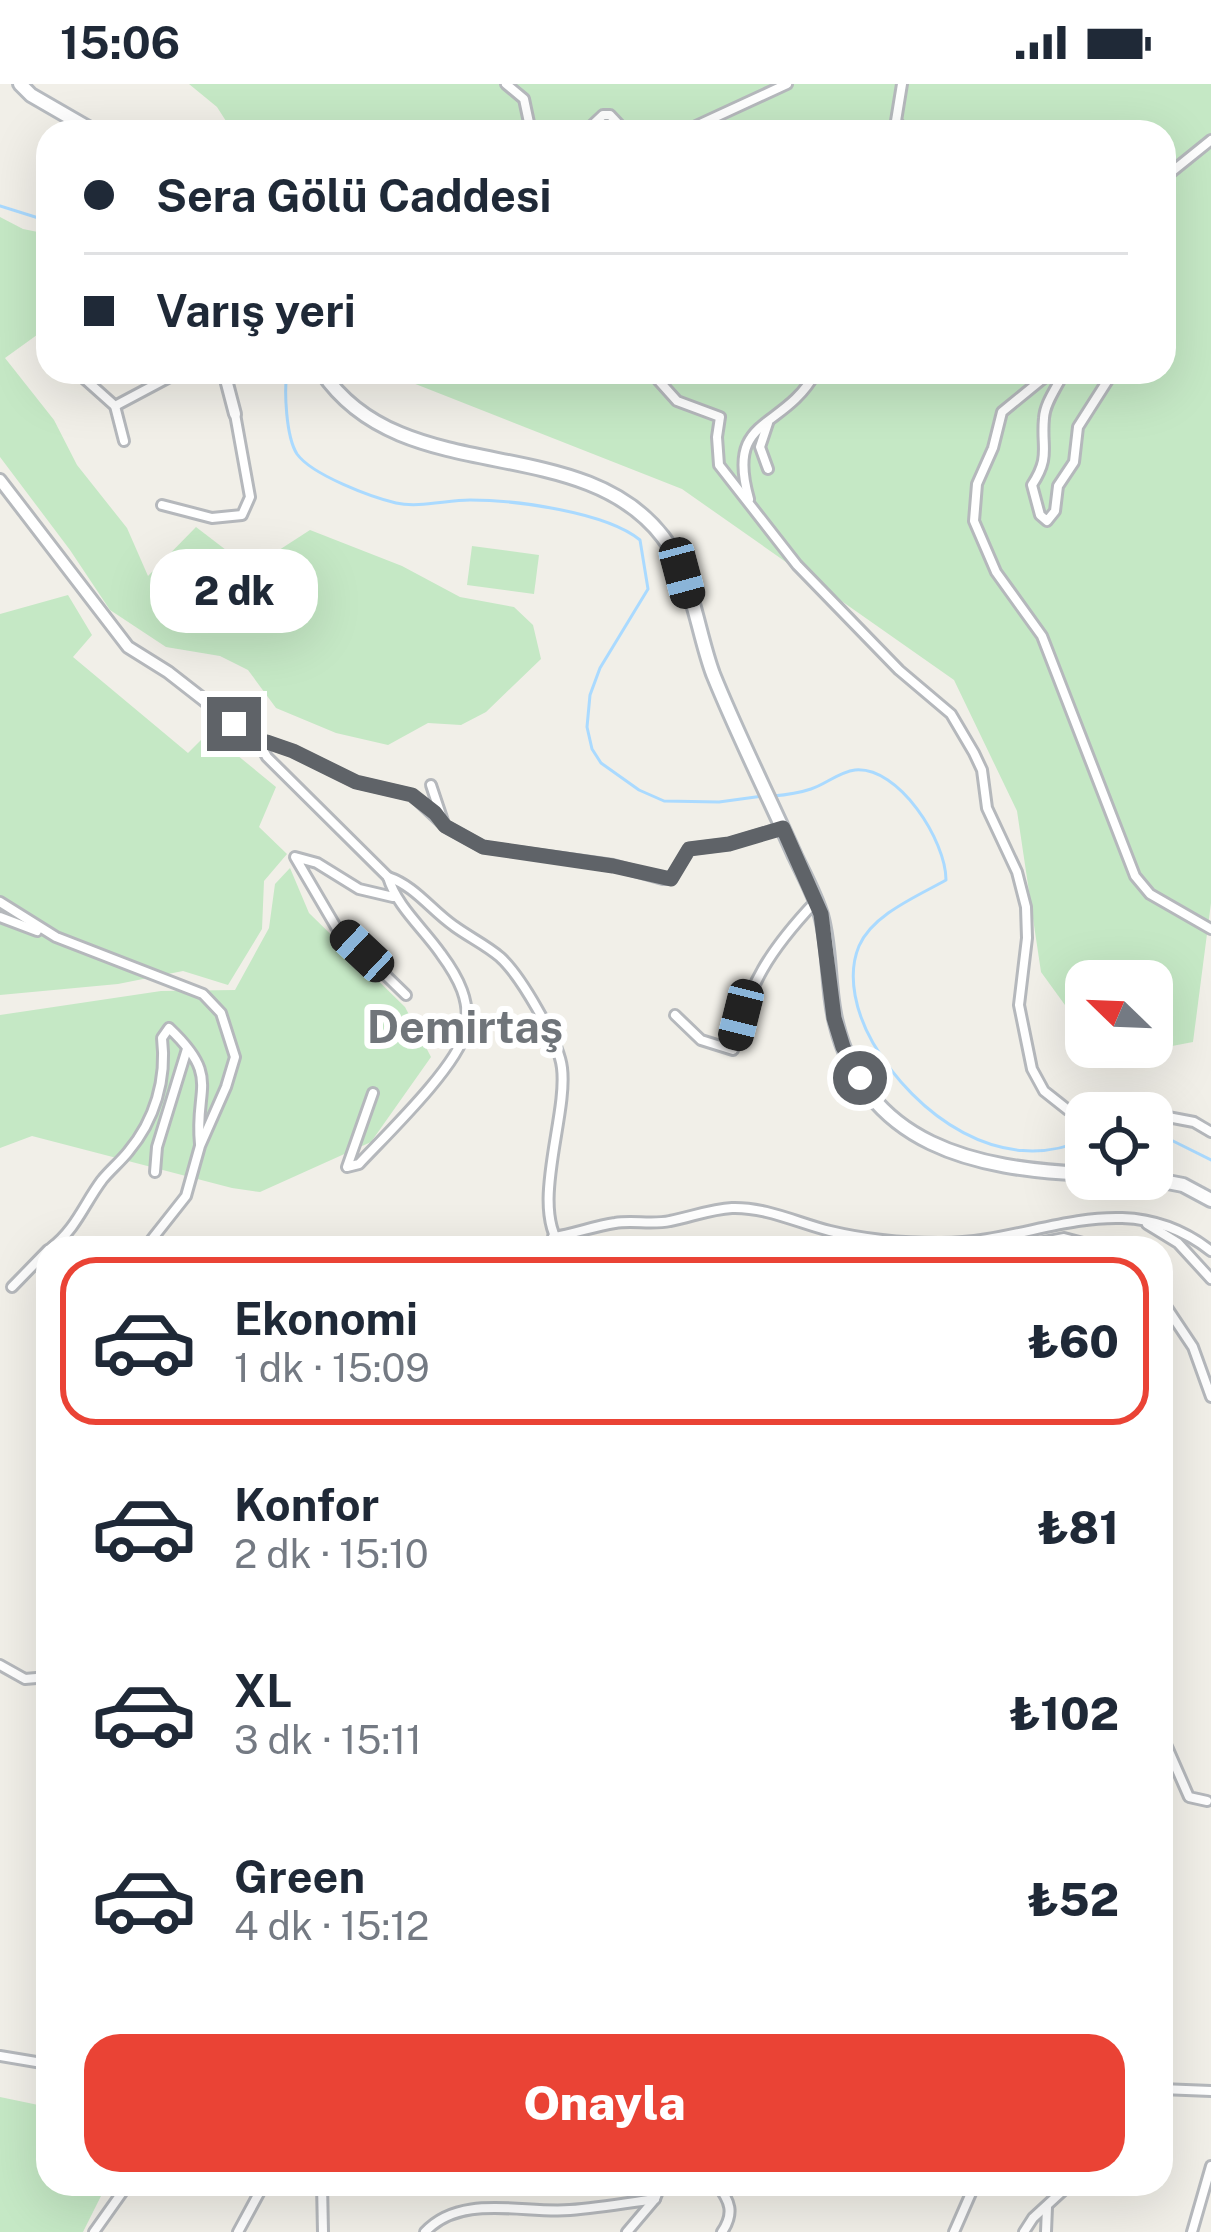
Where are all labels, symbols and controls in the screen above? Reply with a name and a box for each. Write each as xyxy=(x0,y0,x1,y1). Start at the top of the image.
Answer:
text: 15:06 xyxy=(60,16,180,69)
text: Sera Gölü Caddesi xyxy=(156,169,551,222)
text: Varış yeri xyxy=(156,284,356,337)
car xyxy=(655,534,709,612)
callout: 2 dk xyxy=(150,550,318,634)
text: 2 dk xyxy=(194,568,274,614)
route end xyxy=(207,697,261,751)
car xyxy=(323,913,401,989)
north arrow xyxy=(1065,960,1173,1068)
map controls xyxy=(1065,960,1173,1200)
car xyxy=(715,976,767,1054)
district label: Demirtaş xyxy=(367,1000,563,1053)
route start xyxy=(833,1051,887,1105)
button: locate xyxy=(1065,1092,1173,1200)
icon: car xyxy=(90,1287,198,1395)
text: Ekonomi xyxy=(234,1292,418,1345)
text: ₺60 xyxy=(1028,1315,1119,1368)
text: 1 dk · 15:09 xyxy=(234,1345,430,1391)
icon: car xyxy=(90,1473,198,1581)
text: Konfor xyxy=(234,1478,379,1531)
text: ₺81 xyxy=(1037,1501,1119,1554)
text: 2 dk · 15:10 xyxy=(234,1531,429,1577)
icon: car xyxy=(90,1659,198,1767)
text: XL xyxy=(234,1664,292,1717)
text: ₺102 xyxy=(1009,1687,1119,1740)
text: 3 dk · 15:11 xyxy=(234,1717,422,1763)
icon: car xyxy=(90,1845,198,1953)
text: Green xyxy=(234,1850,365,1903)
text: ₺52 xyxy=(1027,1873,1119,1926)
text: 4 dk · 15:12 xyxy=(234,1903,429,1949)
button: Onayla xyxy=(84,2034,1125,2172)

